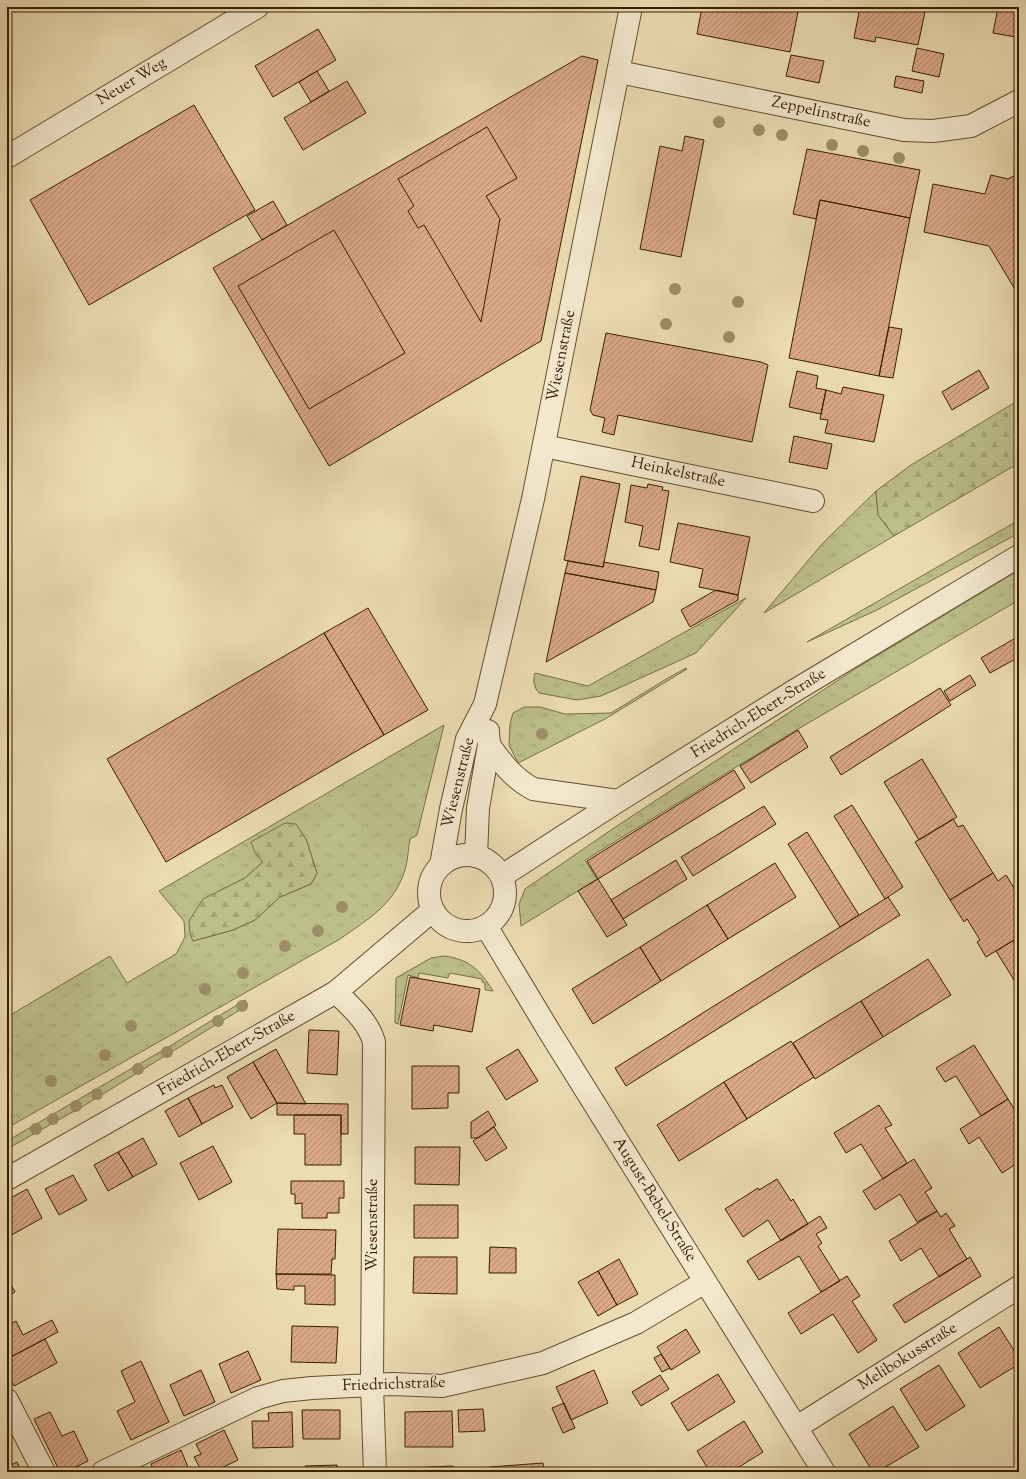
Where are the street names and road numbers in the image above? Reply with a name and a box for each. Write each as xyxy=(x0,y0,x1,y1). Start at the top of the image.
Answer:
street label: Neuer Weg xyxy=(93,52,171,112)
street label: Zeppelinstraße xyxy=(769,91,873,135)
street label: Wiesenstraße xyxy=(542,308,582,404)
street label: Heinkelstraße xyxy=(629,452,727,494)
street label: Friedrich-Ebert-Straße xyxy=(687,663,831,765)
street label: Wiesenstraße xyxy=(437,735,481,831)
street label: Friedrich-Ebert-Straße xyxy=(154,1005,300,1103)
street label: August-Bebel-Straße xyxy=(606,1133,702,1267)
street label: Wiesenstraße xyxy=(362,1179,385,1271)
street label: Melibokusstraße xyxy=(854,1317,962,1397)
street label: Friedrichstraße xyxy=(342,1372,446,1398)

